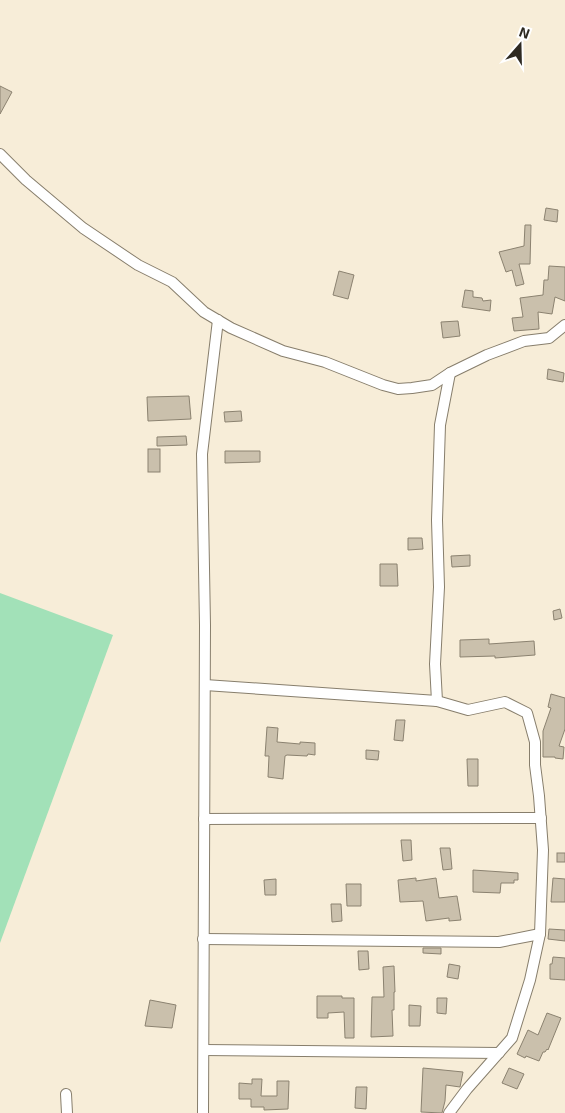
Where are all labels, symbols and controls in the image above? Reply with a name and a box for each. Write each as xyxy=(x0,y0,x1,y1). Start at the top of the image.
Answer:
north arrow xyxy=(495,20,545,70)
text: N xyxy=(517,23,532,42)

